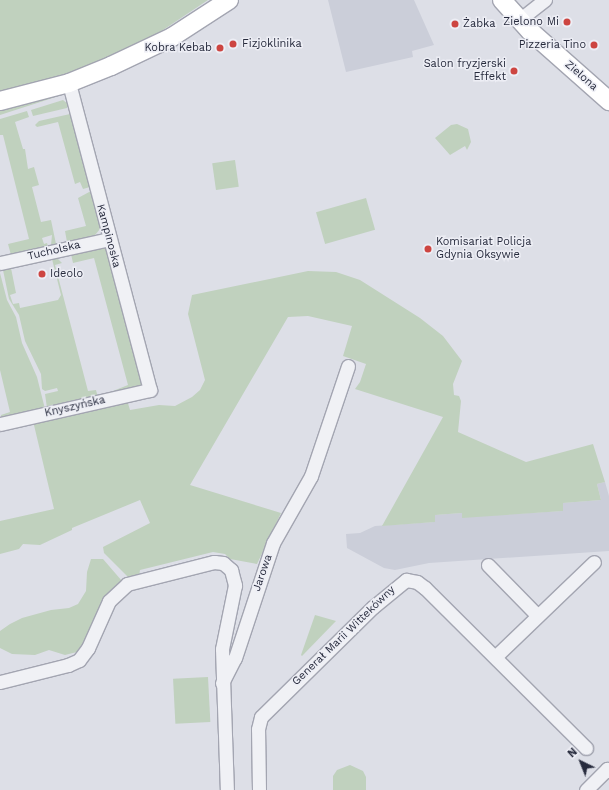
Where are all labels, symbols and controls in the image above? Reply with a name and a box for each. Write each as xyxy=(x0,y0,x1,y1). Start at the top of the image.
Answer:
place label: Zielono Mi xyxy=(503,15,559,29)
place label: Żabka xyxy=(463,17,495,31)
marker: Zielono Mi xyxy=(562,17,572,27)
marker: Żabka xyxy=(450,19,460,29)
place label: Fizjoklinika xyxy=(242,37,302,51)
marker: Fizjoklinika xyxy=(227,38,239,50)
place label: Pizzeria Tino xyxy=(518,38,586,52)
marker: Pizzeria Tino xyxy=(589,40,599,50)
place label: Kobra Kebab xyxy=(144,41,212,55)
marker: Kobra Kebab xyxy=(215,43,225,53)
place label: Salon fryzjerski Effekt xyxy=(423,58,506,84)
street label: Zielona xyxy=(562,58,600,94)
marker: Salon fryzjerski Effekt xyxy=(509,66,519,76)
street label: Kampinoska xyxy=(93,203,123,269)
place label: Komisariat Policja Gdynia Oksywie xyxy=(436,236,531,262)
street label: Tucholska xyxy=(26,239,82,263)
marker: Komisariat Policja Gdynia Oksywie xyxy=(423,244,433,254)
place label: Ideolo xyxy=(50,267,83,281)
marker: Ideolo xyxy=(37,269,47,279)
street label: Knyszyńska xyxy=(43,394,107,420)
street label: Jarowa xyxy=(251,553,275,593)
street label: Generał Marii Wittekówny xyxy=(290,583,398,689)
north arrow xyxy=(561,742,601,782)
text: N xyxy=(565,745,580,760)

